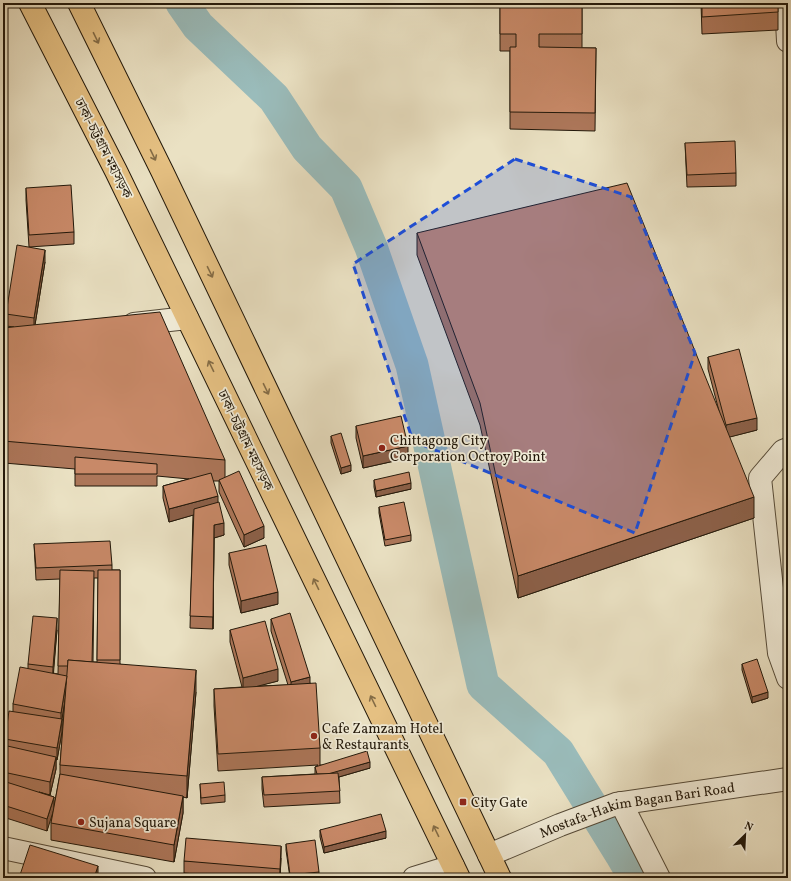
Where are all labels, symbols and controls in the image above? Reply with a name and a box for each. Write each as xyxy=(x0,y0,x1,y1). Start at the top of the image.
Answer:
one-way arrow xyxy=(93,32,100,44)
street label: ঢাকা-চট্টগ্রাম মহাসড়ক xyxy=(69,94,138,203)
one-way arrow xyxy=(150,148,158,160)
one-way arrow xyxy=(207,265,214,277)
one-way arrow xyxy=(207,361,214,373)
one-way arrow xyxy=(263,382,271,394)
street label: ঢাকা-চট্টগ্রাম মহাসড়ক xyxy=(212,386,279,495)
place label: Chittagong City Corporation Octroy Point xyxy=(390,432,546,467)
marker: Chittagong City Corporation Octroy Point xyxy=(377,443,387,453)
one-way arrow xyxy=(312,578,319,590)
one-way arrow xyxy=(369,695,376,707)
place label: Cafe Zamzam Hotel & Restaurants xyxy=(322,720,443,755)
marker: Cafe Zamzam Hotel & Restaurants xyxy=(309,731,319,741)
street label: Mostafa-Hakim Bagan Bari Road xyxy=(537,779,736,844)
place label: City Gate xyxy=(471,794,528,813)
marker: City Gate xyxy=(458,797,468,807)
place label: Sujana Square xyxy=(89,814,177,833)
north arrow xyxy=(725,815,765,855)
marker: Sujana Square xyxy=(76,817,86,827)
text: N xyxy=(742,819,755,836)
one-way arrow xyxy=(432,825,439,837)

